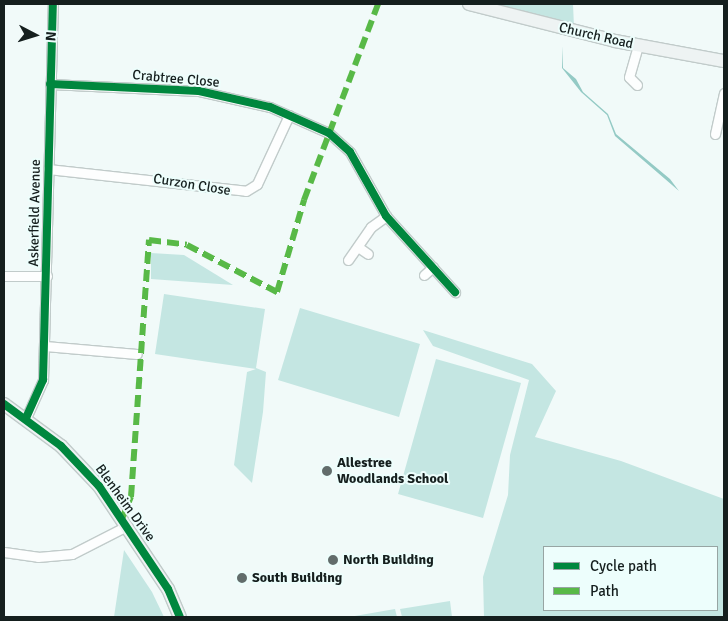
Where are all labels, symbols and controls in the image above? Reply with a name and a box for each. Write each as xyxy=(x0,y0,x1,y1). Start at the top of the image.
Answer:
north arrow xyxy=(10,10,60,60)
street label: Church Road xyxy=(557,19,635,53)
text: N xyxy=(42,31,59,42)
street label: Crabtree Close xyxy=(132,67,220,91)
street label: Askerfield Avenue xyxy=(26,159,44,267)
street label: Curzon Close xyxy=(152,171,232,199)
place label: Allestree Woodlands School xyxy=(337,455,448,488)
street label: Blenheim Drive xyxy=(91,461,159,545)
marker: Allestree Woodlands School xyxy=(321,465,333,477)
legend xyxy=(543,546,718,611)
place label: North Building xyxy=(343,552,434,568)
marker: North Building xyxy=(327,554,339,566)
text: Cycle path xyxy=(590,557,657,575)
place label: South Building xyxy=(252,570,342,586)
marker: South Building xyxy=(236,572,248,584)
text: Path xyxy=(590,582,619,600)

